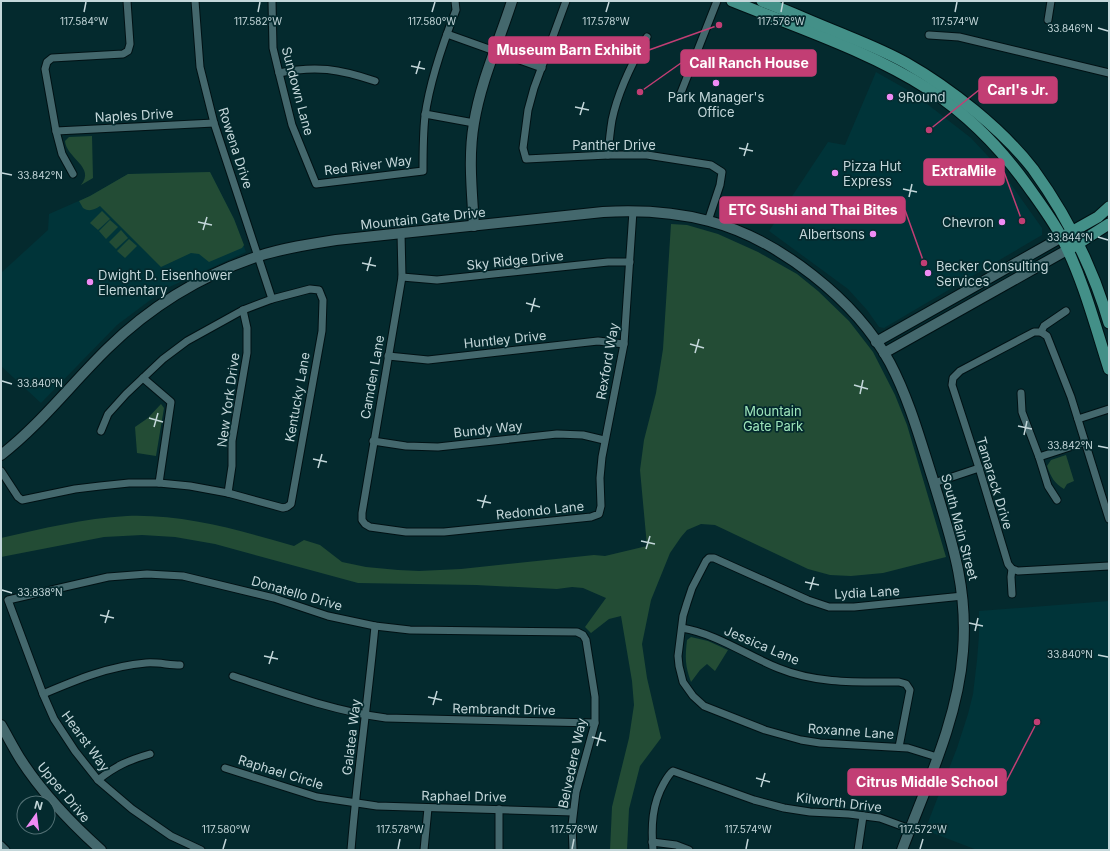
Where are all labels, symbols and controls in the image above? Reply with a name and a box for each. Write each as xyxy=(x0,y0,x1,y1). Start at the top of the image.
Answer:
text: 117.584°W xyxy=(60,15,108,27)
text: 117.582°W xyxy=(234,15,282,27)
text: 117.580°W xyxy=(408,15,456,27)
text: 117.578°W xyxy=(582,15,630,27)
text: 117.576°W xyxy=(757,15,805,27)
text: 117.574°W xyxy=(931,15,979,27)
text: 33.846°N xyxy=(1047,22,1093,34)
callout: Museum Barn Exhibit xyxy=(489,37,649,63)
text: Museum Barn Exhibit xyxy=(497,41,641,58)
street label: Sundown Lane xyxy=(278,45,318,137)
callout: Call Ranch House xyxy=(681,50,816,76)
text: Call Ranch House xyxy=(689,54,809,71)
callout: Carl's Jr. xyxy=(979,77,1057,103)
marker: Park Manager's Office xyxy=(711,78,721,88)
text: Carl's Jr. xyxy=(987,81,1049,98)
place label: Park Manager's Office xyxy=(668,89,764,120)
place label: 9Round xyxy=(898,89,945,105)
marker: 9Round xyxy=(885,92,895,102)
street label: Naples Drive xyxy=(94,105,174,125)
street label: Rowena Drive xyxy=(215,105,257,191)
street label: Panther Drive xyxy=(572,137,656,153)
street label: Red River Way xyxy=(323,152,413,178)
place label: Pizza Hut Express xyxy=(843,158,901,189)
callout: ExtraMile xyxy=(924,159,1004,185)
text: ExtraMile xyxy=(932,162,996,179)
marker: Pizza Hut Express xyxy=(830,168,840,178)
text: 33.842°N xyxy=(17,169,63,181)
callout: ETC Sushi and Thai Bites xyxy=(720,197,905,223)
text: ETC Sushi and Thai Bites xyxy=(728,201,898,218)
street label: Mountain Gate Drive xyxy=(360,203,486,233)
place label: Chevron xyxy=(942,214,994,230)
marker: Chevron xyxy=(997,217,1007,227)
place label: Albertsons xyxy=(799,226,865,242)
marker: Albertsons xyxy=(868,229,878,239)
text: 33.844°N xyxy=(1047,231,1093,243)
street label: Sky Ridge Drive xyxy=(466,247,564,273)
place label: Becker Consulting Services xyxy=(936,258,1048,289)
place label: Dwight D. Eisenhower Elementary xyxy=(98,267,232,298)
marker: Becker Consulting Services xyxy=(923,268,933,278)
marker: Dwight D. Eisenhower Elementary xyxy=(85,277,95,287)
street label: Rexford Way xyxy=(592,321,622,401)
street label: Huntley Drive xyxy=(463,327,547,351)
street label: Camden Lane xyxy=(357,334,387,420)
street label: Kentucky Lane xyxy=(281,351,313,443)
street label: New York Drive xyxy=(213,352,243,448)
text: 33.840°N xyxy=(17,377,63,389)
park label: Mountain Gate Park xyxy=(743,403,803,434)
street label: Bundy Way xyxy=(453,417,523,441)
street label: Tamarack Drive xyxy=(973,435,1017,531)
text: 33.842°N xyxy=(1047,439,1093,451)
street label: South Main Street xyxy=(938,472,982,582)
street label: Redondo Lane xyxy=(495,497,585,523)
street label: Donatello Drive xyxy=(250,572,344,614)
street label: Lydia Lane xyxy=(834,582,900,602)
text: 33.838°N xyxy=(17,586,63,598)
street label: Jessica Lane xyxy=(722,622,802,668)
text: 33.840°N xyxy=(1047,648,1093,660)
street label: Galatea Way xyxy=(338,698,364,776)
street label: Rembrandt Drive xyxy=(452,700,556,718)
street label: Hearst Way xyxy=(59,708,113,774)
street label: Belvedere Way xyxy=(555,716,589,810)
street label: Roxanne Lane xyxy=(807,720,895,742)
street label: Raphael Circle xyxy=(236,751,326,793)
street label: Upper Drive xyxy=(34,759,94,825)
callout: Citrus Middle School xyxy=(848,769,1006,795)
text: Citrus Middle School xyxy=(856,773,998,790)
street label: Raphael Drive xyxy=(421,787,507,805)
street label: Kilworth Drive xyxy=(795,789,883,815)
north arrow xyxy=(16,795,56,835)
text: N xyxy=(33,797,44,813)
text: 117.580°W xyxy=(202,823,250,835)
text: 117.578°W xyxy=(376,823,424,835)
text: 117.576°W xyxy=(550,823,598,835)
text: 117.574°W xyxy=(724,823,772,835)
text: 117.572°W xyxy=(899,823,947,835)

